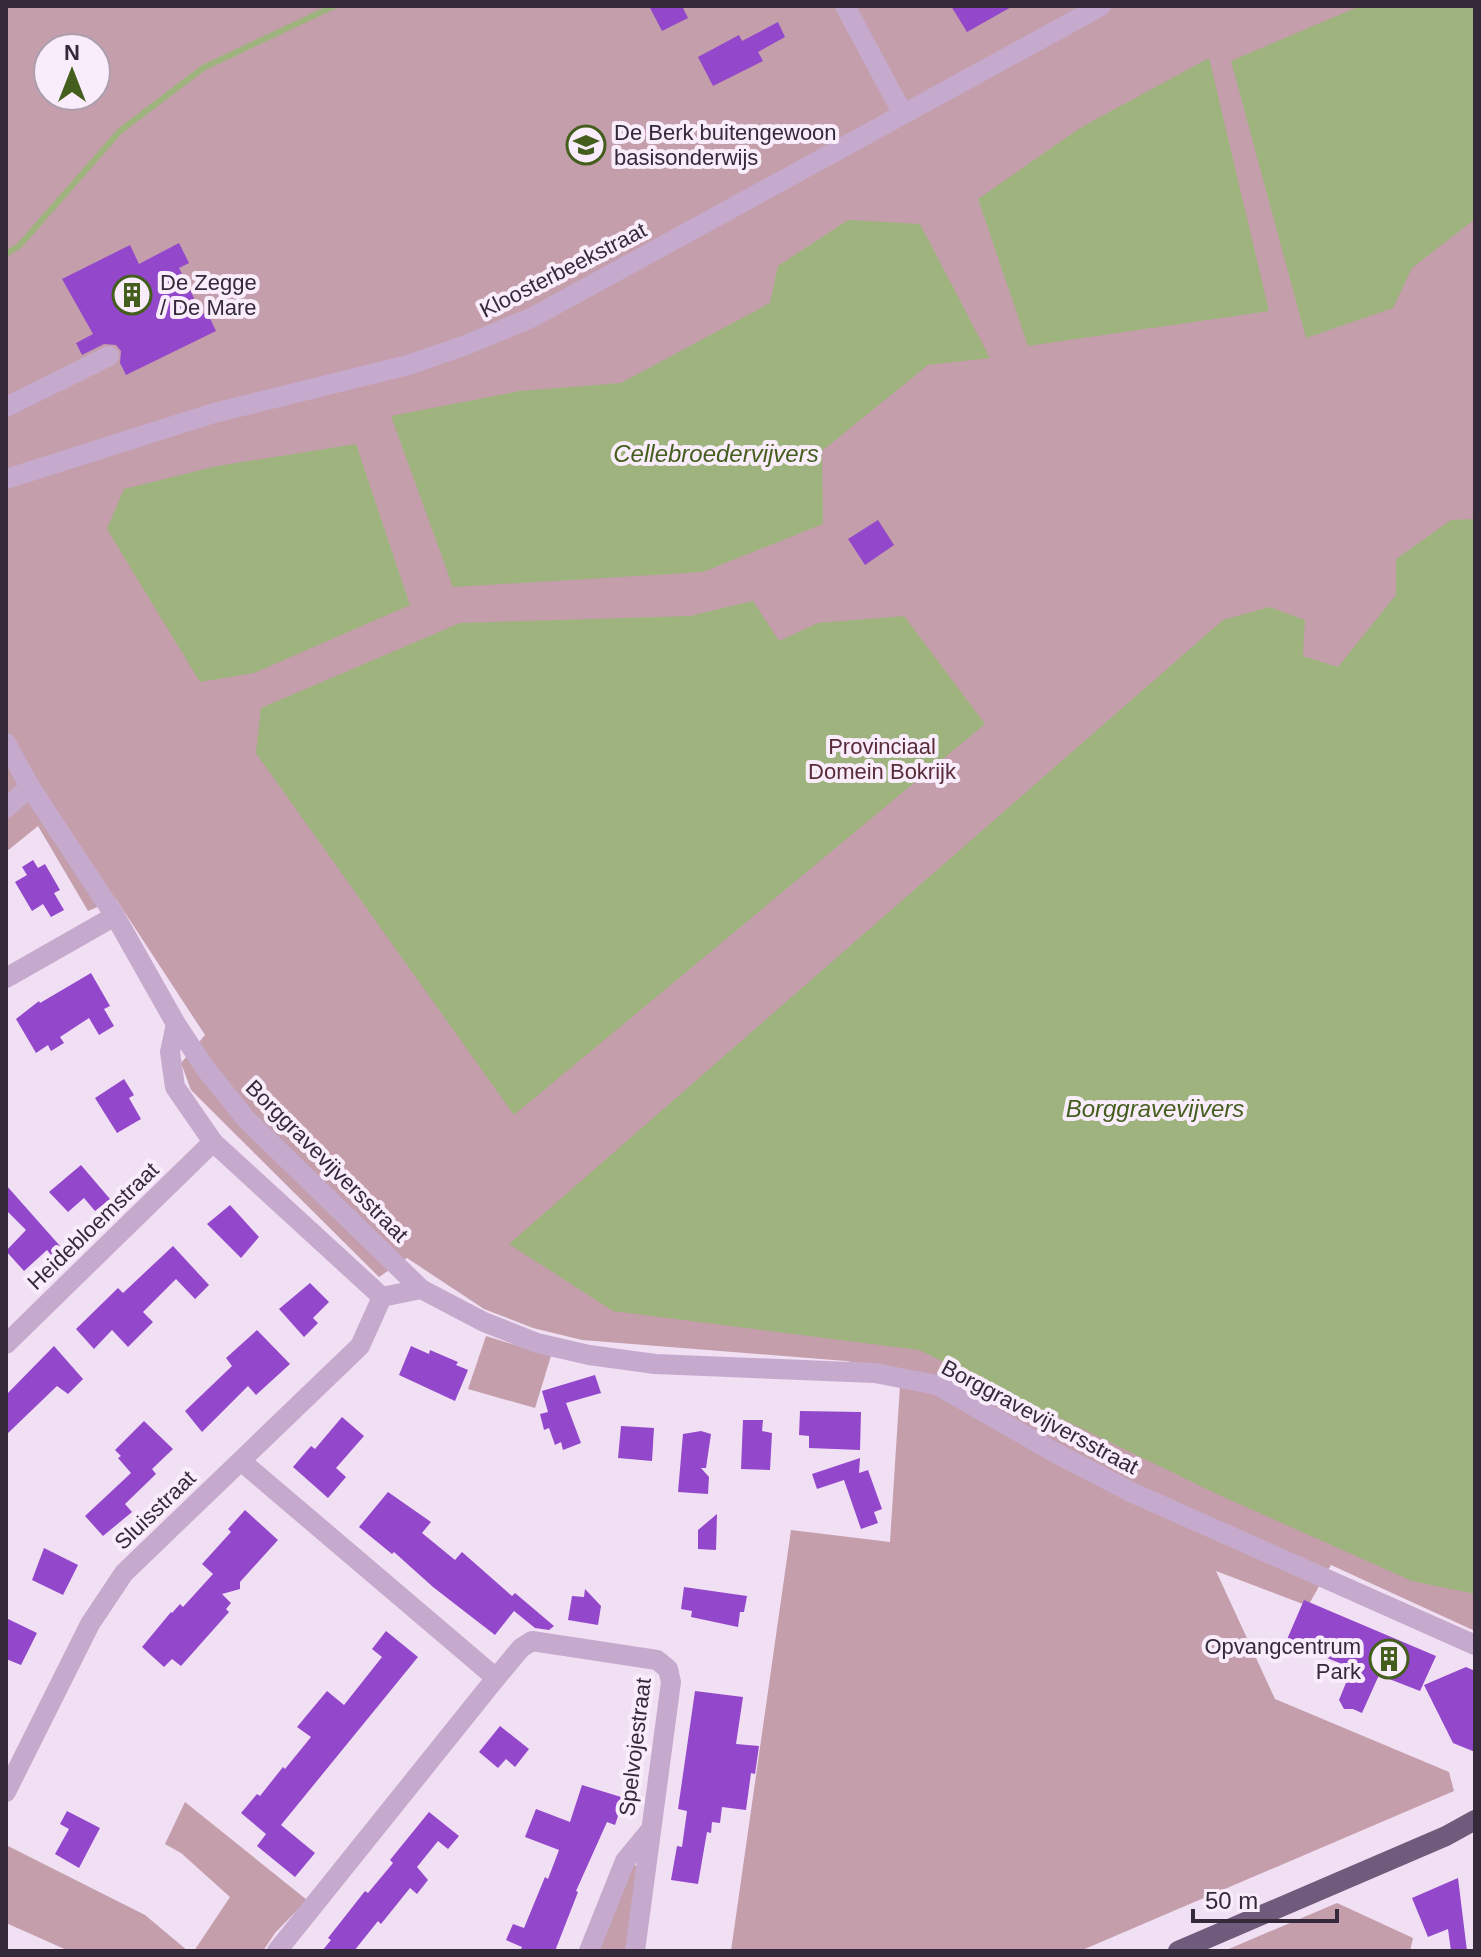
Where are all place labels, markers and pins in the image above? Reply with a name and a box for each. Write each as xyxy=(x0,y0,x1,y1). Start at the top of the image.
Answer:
place label: De Berk buitengewoon basisonderwijs xyxy=(614,120,837,170)
school or university icon: De Berk buitengewoon basisonderwijs xyxy=(565,124,607,166)
place label: De Zegge / De Mare xyxy=(160,270,257,320)
building icon: De Zegge / De Mare xyxy=(111,274,153,316)
place label: Opvangcentrum Park xyxy=(1204,1634,1362,1684)
building icon: Opvangcentrum Park xyxy=(1368,1638,1410,1680)

